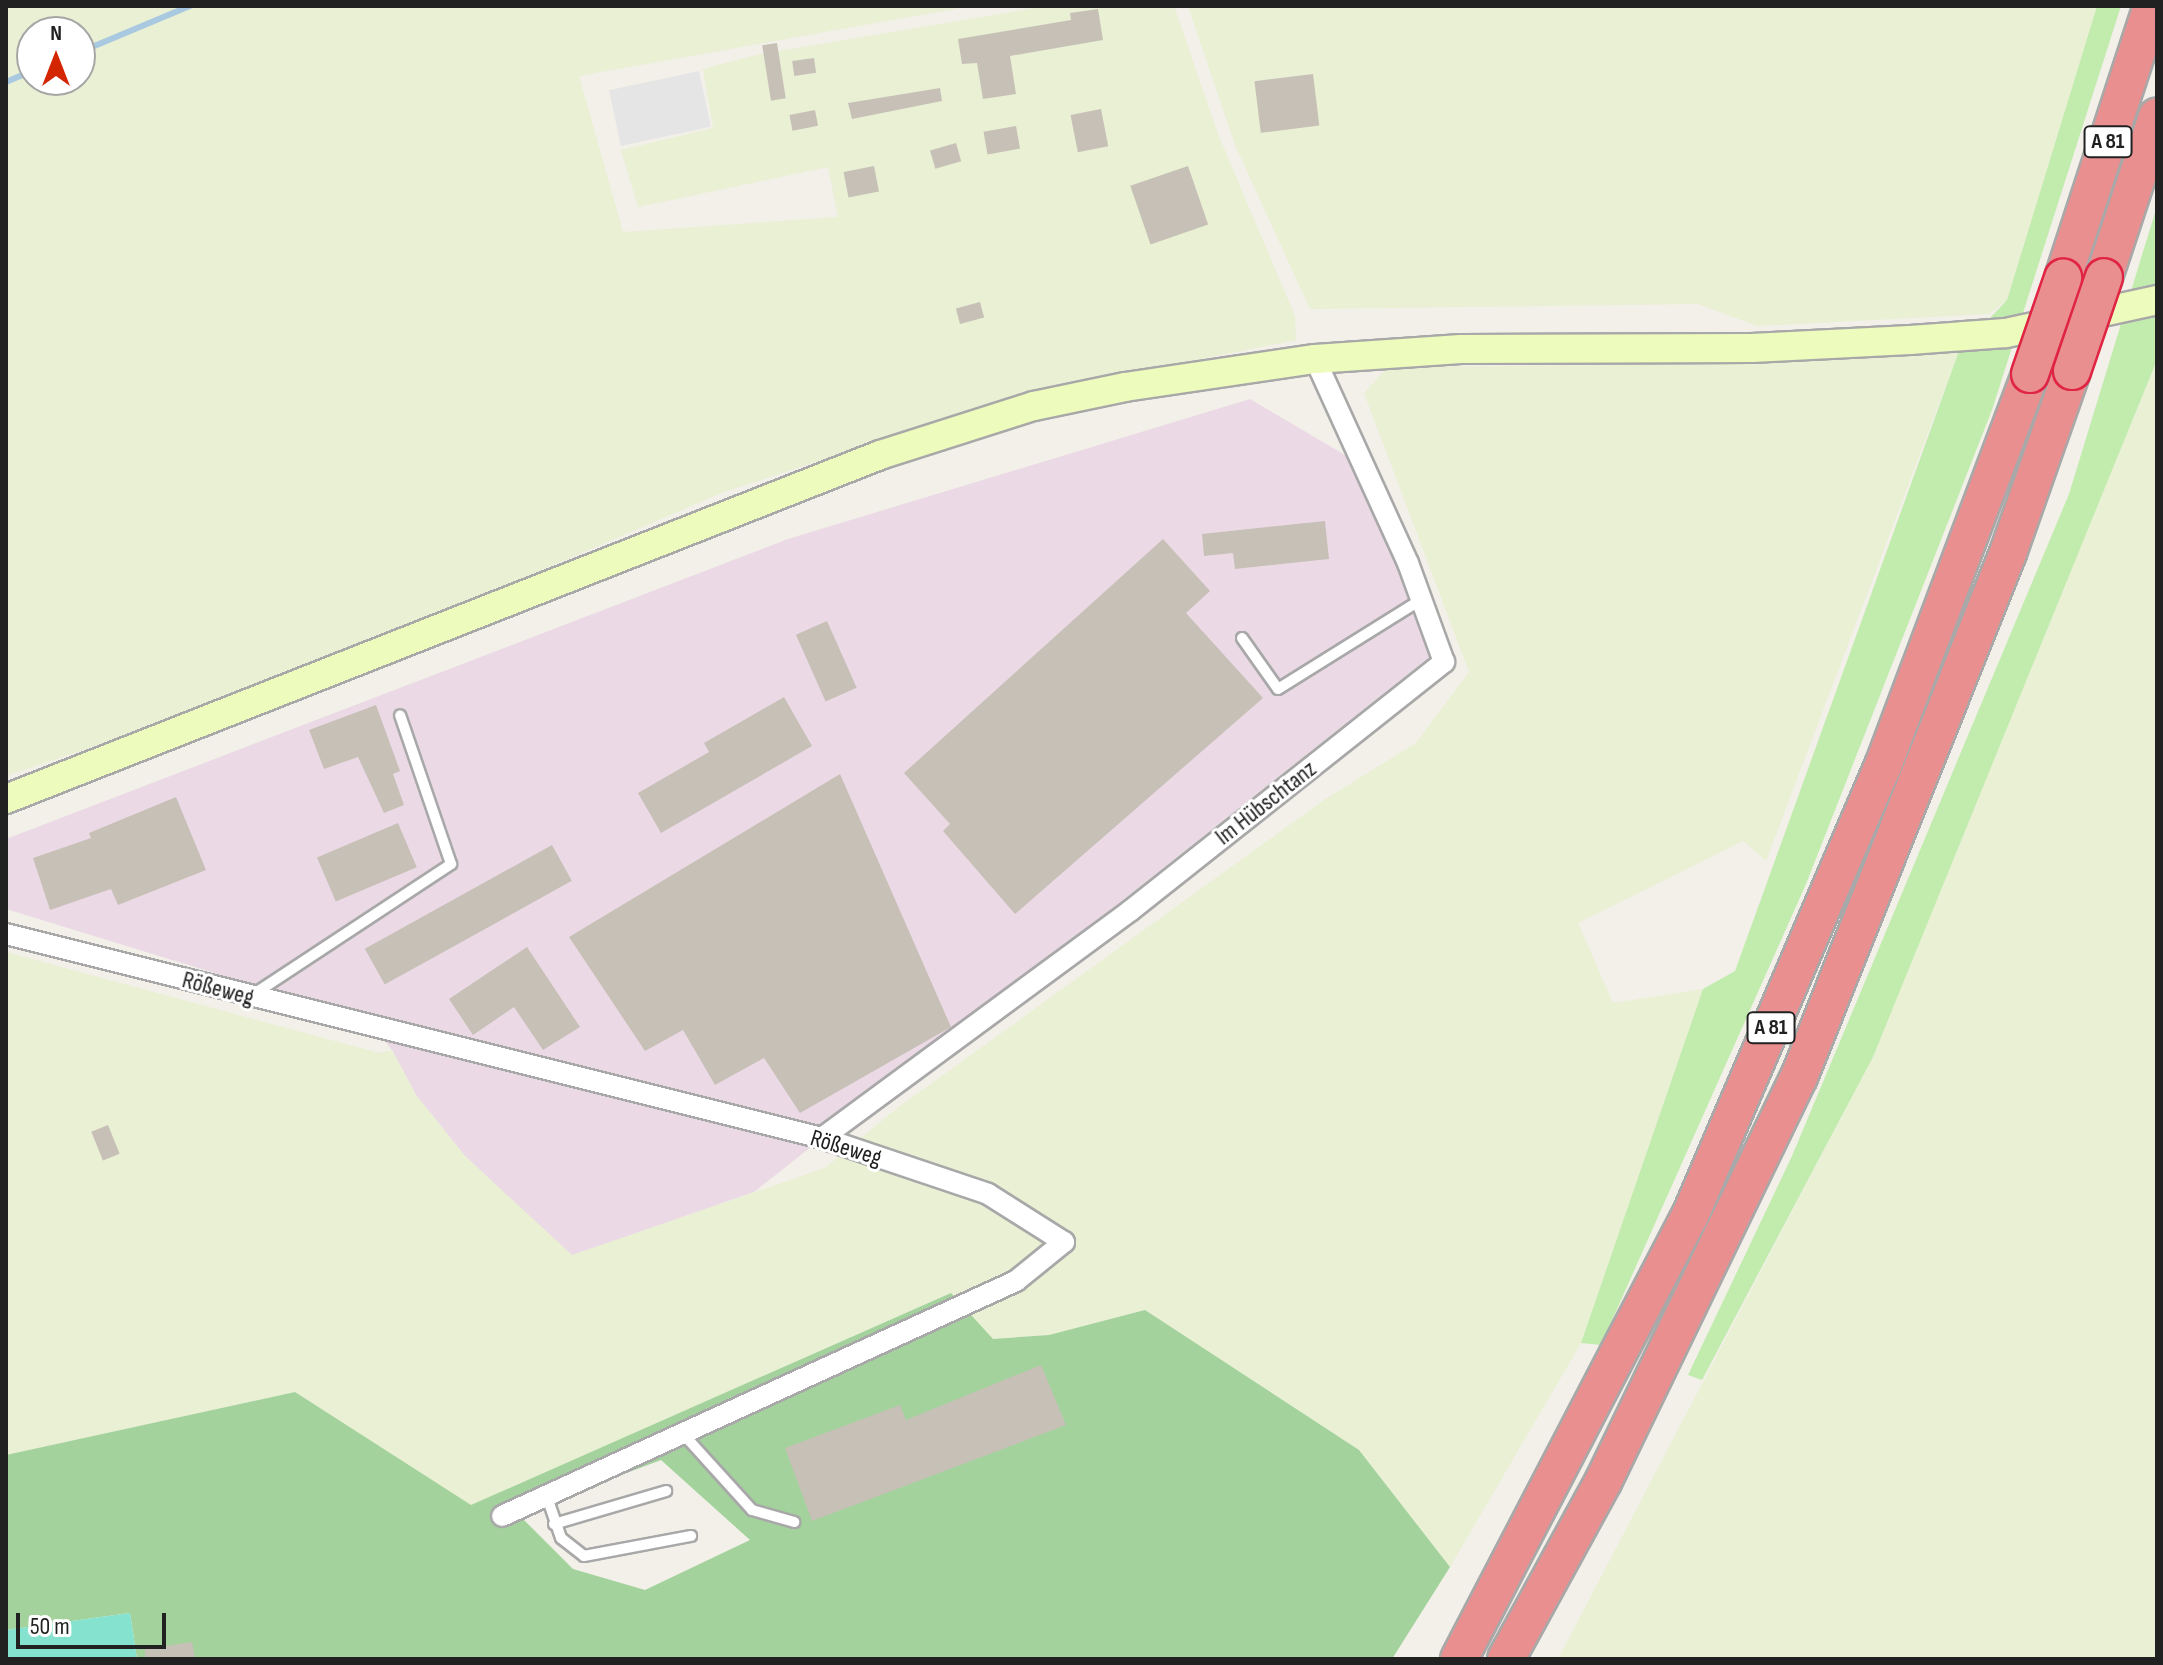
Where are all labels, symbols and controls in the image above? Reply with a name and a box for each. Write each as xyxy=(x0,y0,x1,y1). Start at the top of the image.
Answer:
north arrow xyxy=(16,16,96,96)
text: N xyxy=(50,20,62,47)
road number: A 81 xyxy=(2082,124,2134,160)
street label: Im Hübschtanz xyxy=(1210,755,1322,851)
street label: Rößeweg xyxy=(179,966,257,1012)
road number: A 81 xyxy=(1745,1010,1797,1046)
street label: Rößeweg xyxy=(807,1124,885,1172)
scale bar xyxy=(20,1597,170,1647)
text: 50 m xyxy=(30,1612,70,1641)

